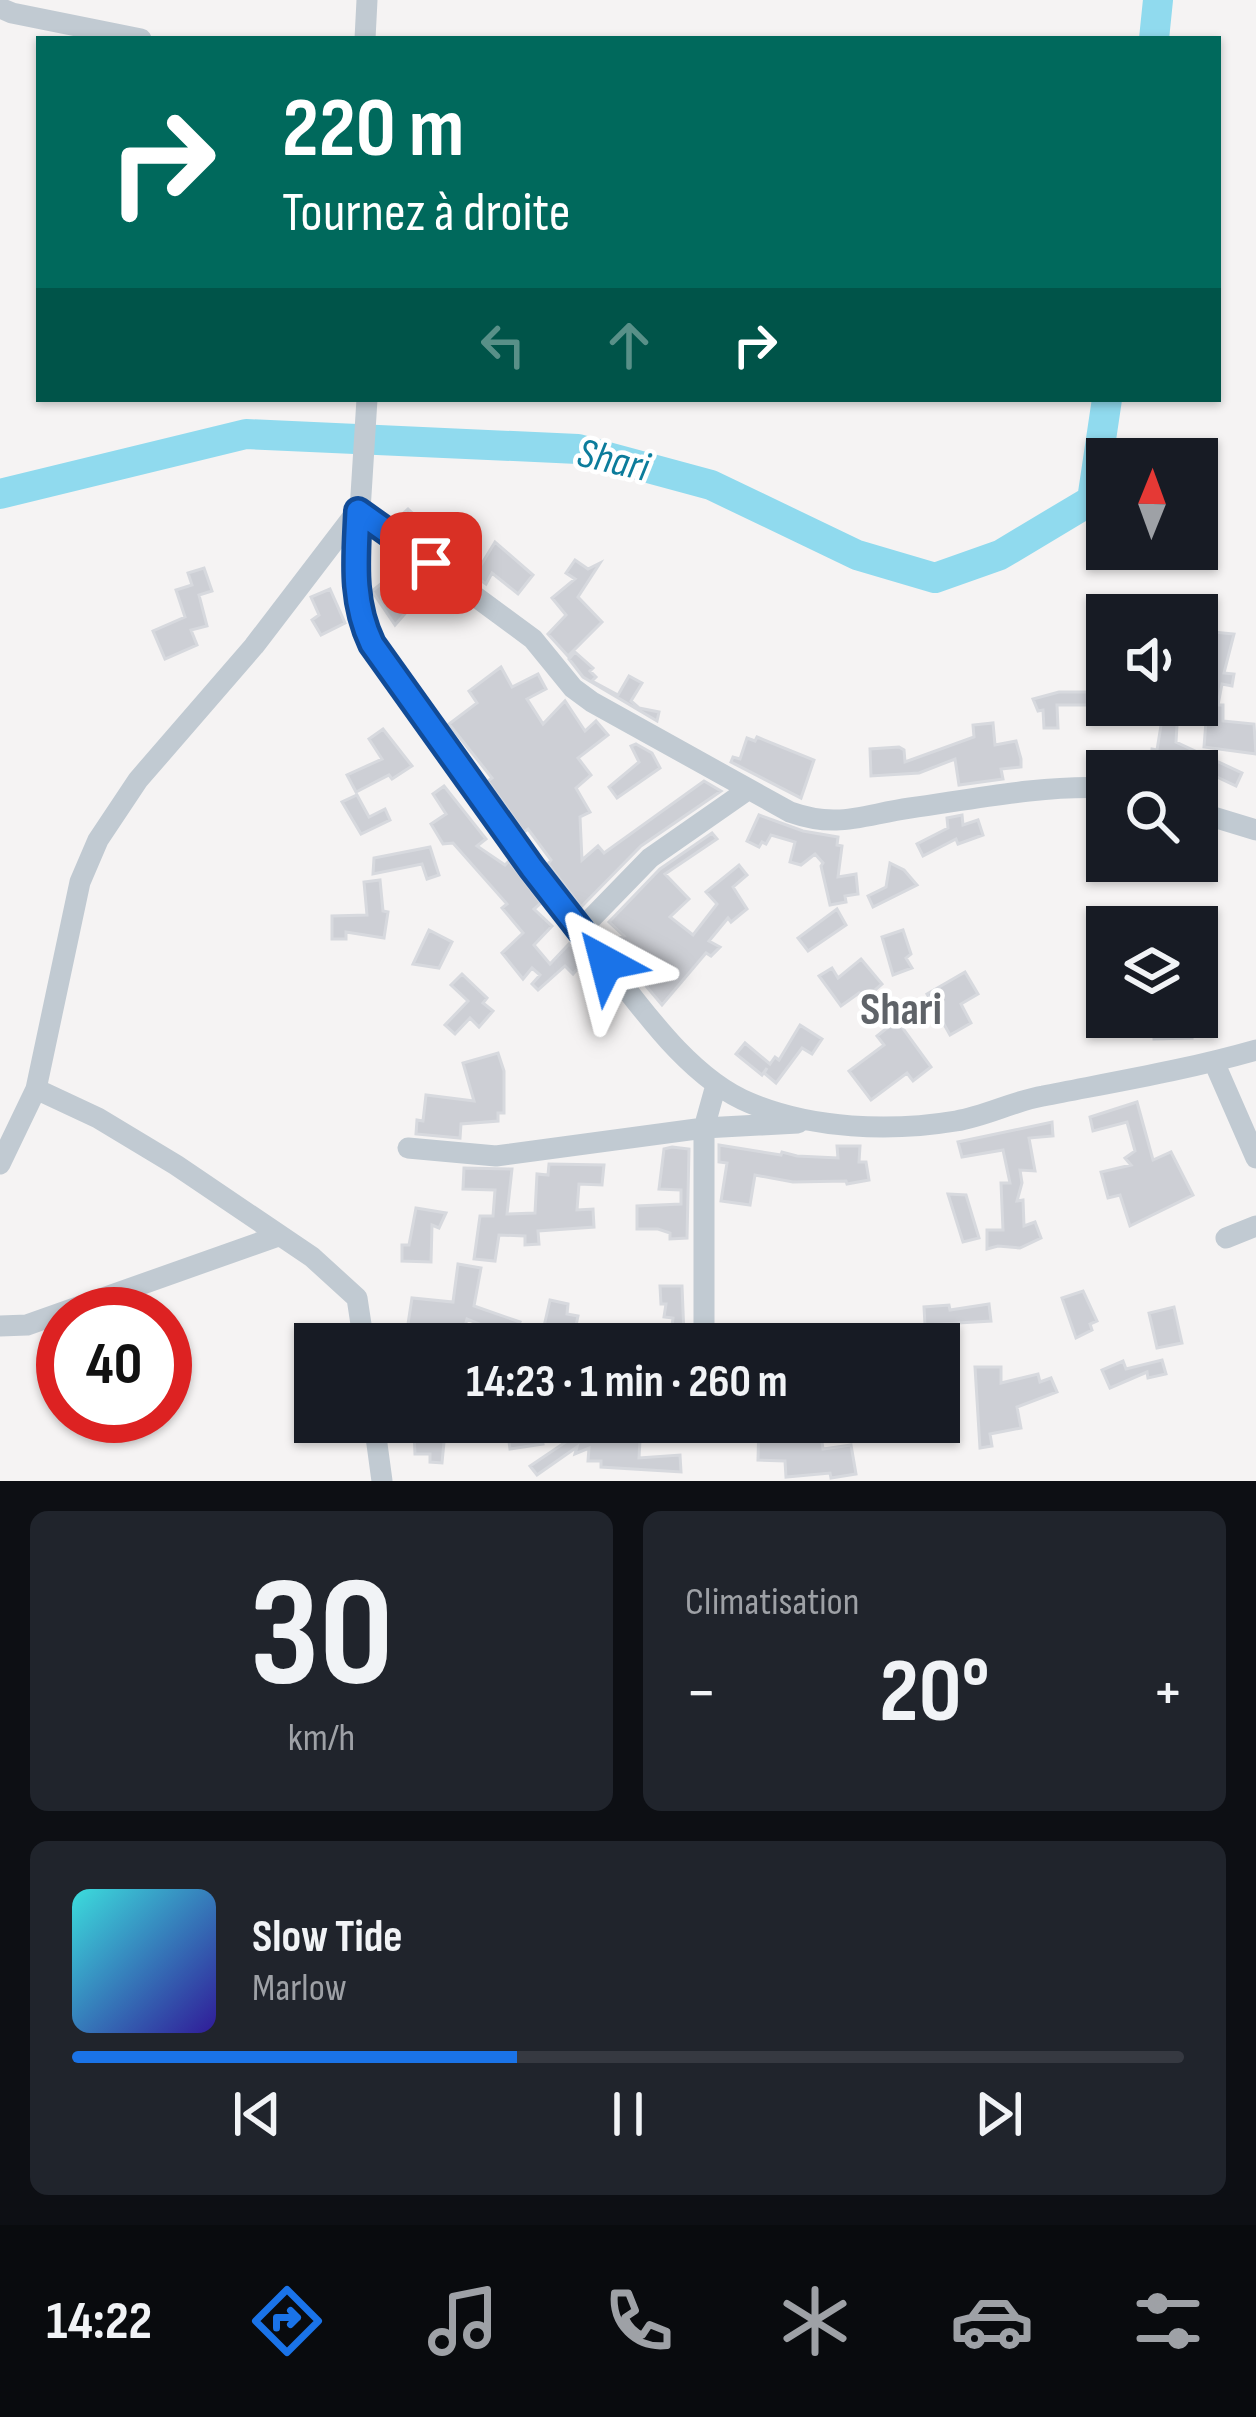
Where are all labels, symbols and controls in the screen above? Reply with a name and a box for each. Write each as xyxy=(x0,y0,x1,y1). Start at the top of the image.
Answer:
text: 220 m xyxy=(282,79,464,180)
icon: right xyxy=(84,84,240,240)
text: Tournez à droite xyxy=(282,181,570,246)
icon: left xyxy=(470,312,536,378)
icon: ahead xyxy=(596,312,662,378)
icon: right xyxy=(722,312,788,378)
water label: Shari xyxy=(572,428,655,494)
north arrow xyxy=(1086,438,1218,570)
map controls xyxy=(1086,438,1218,1038)
pin xyxy=(380,512,482,614)
icon: arrive xyxy=(398,530,464,596)
button: sound xyxy=(1086,594,1218,726)
button: search xyxy=(1086,750,1218,882)
position arrow xyxy=(543,900,669,1026)
button: layers xyxy=(1086,906,1218,1038)
district label: Shari xyxy=(860,983,942,1038)
speed limit sign: 40 xyxy=(36,1287,192,1443)
text: 14:23 · 1 min · 260 m xyxy=(466,1355,788,1410)
text: 30 xyxy=(249,1543,394,1730)
text: Climatisation xyxy=(685,1579,859,1626)
text: 20° xyxy=(879,1639,990,1747)
text: − xyxy=(685,1654,717,1733)
text: + xyxy=(1152,1654,1184,1733)
text: km/h xyxy=(288,1715,355,1762)
text: Slow Tide xyxy=(252,1910,403,1965)
text: Marlow xyxy=(252,1965,347,2012)
icon: previous xyxy=(224,2081,290,2147)
icon: pause xyxy=(595,2081,661,2147)
icon: next xyxy=(966,2081,1032,2147)
icon: directions xyxy=(245,2279,329,2363)
icon: music xyxy=(421,2279,505,2363)
icon: phone xyxy=(597,2279,681,2363)
icon: climate xyxy=(773,2279,857,2363)
icon: car xyxy=(950,2279,1034,2363)
icon: filters xyxy=(1126,2279,1210,2363)
text: 14:22 xyxy=(46,2289,152,2354)

